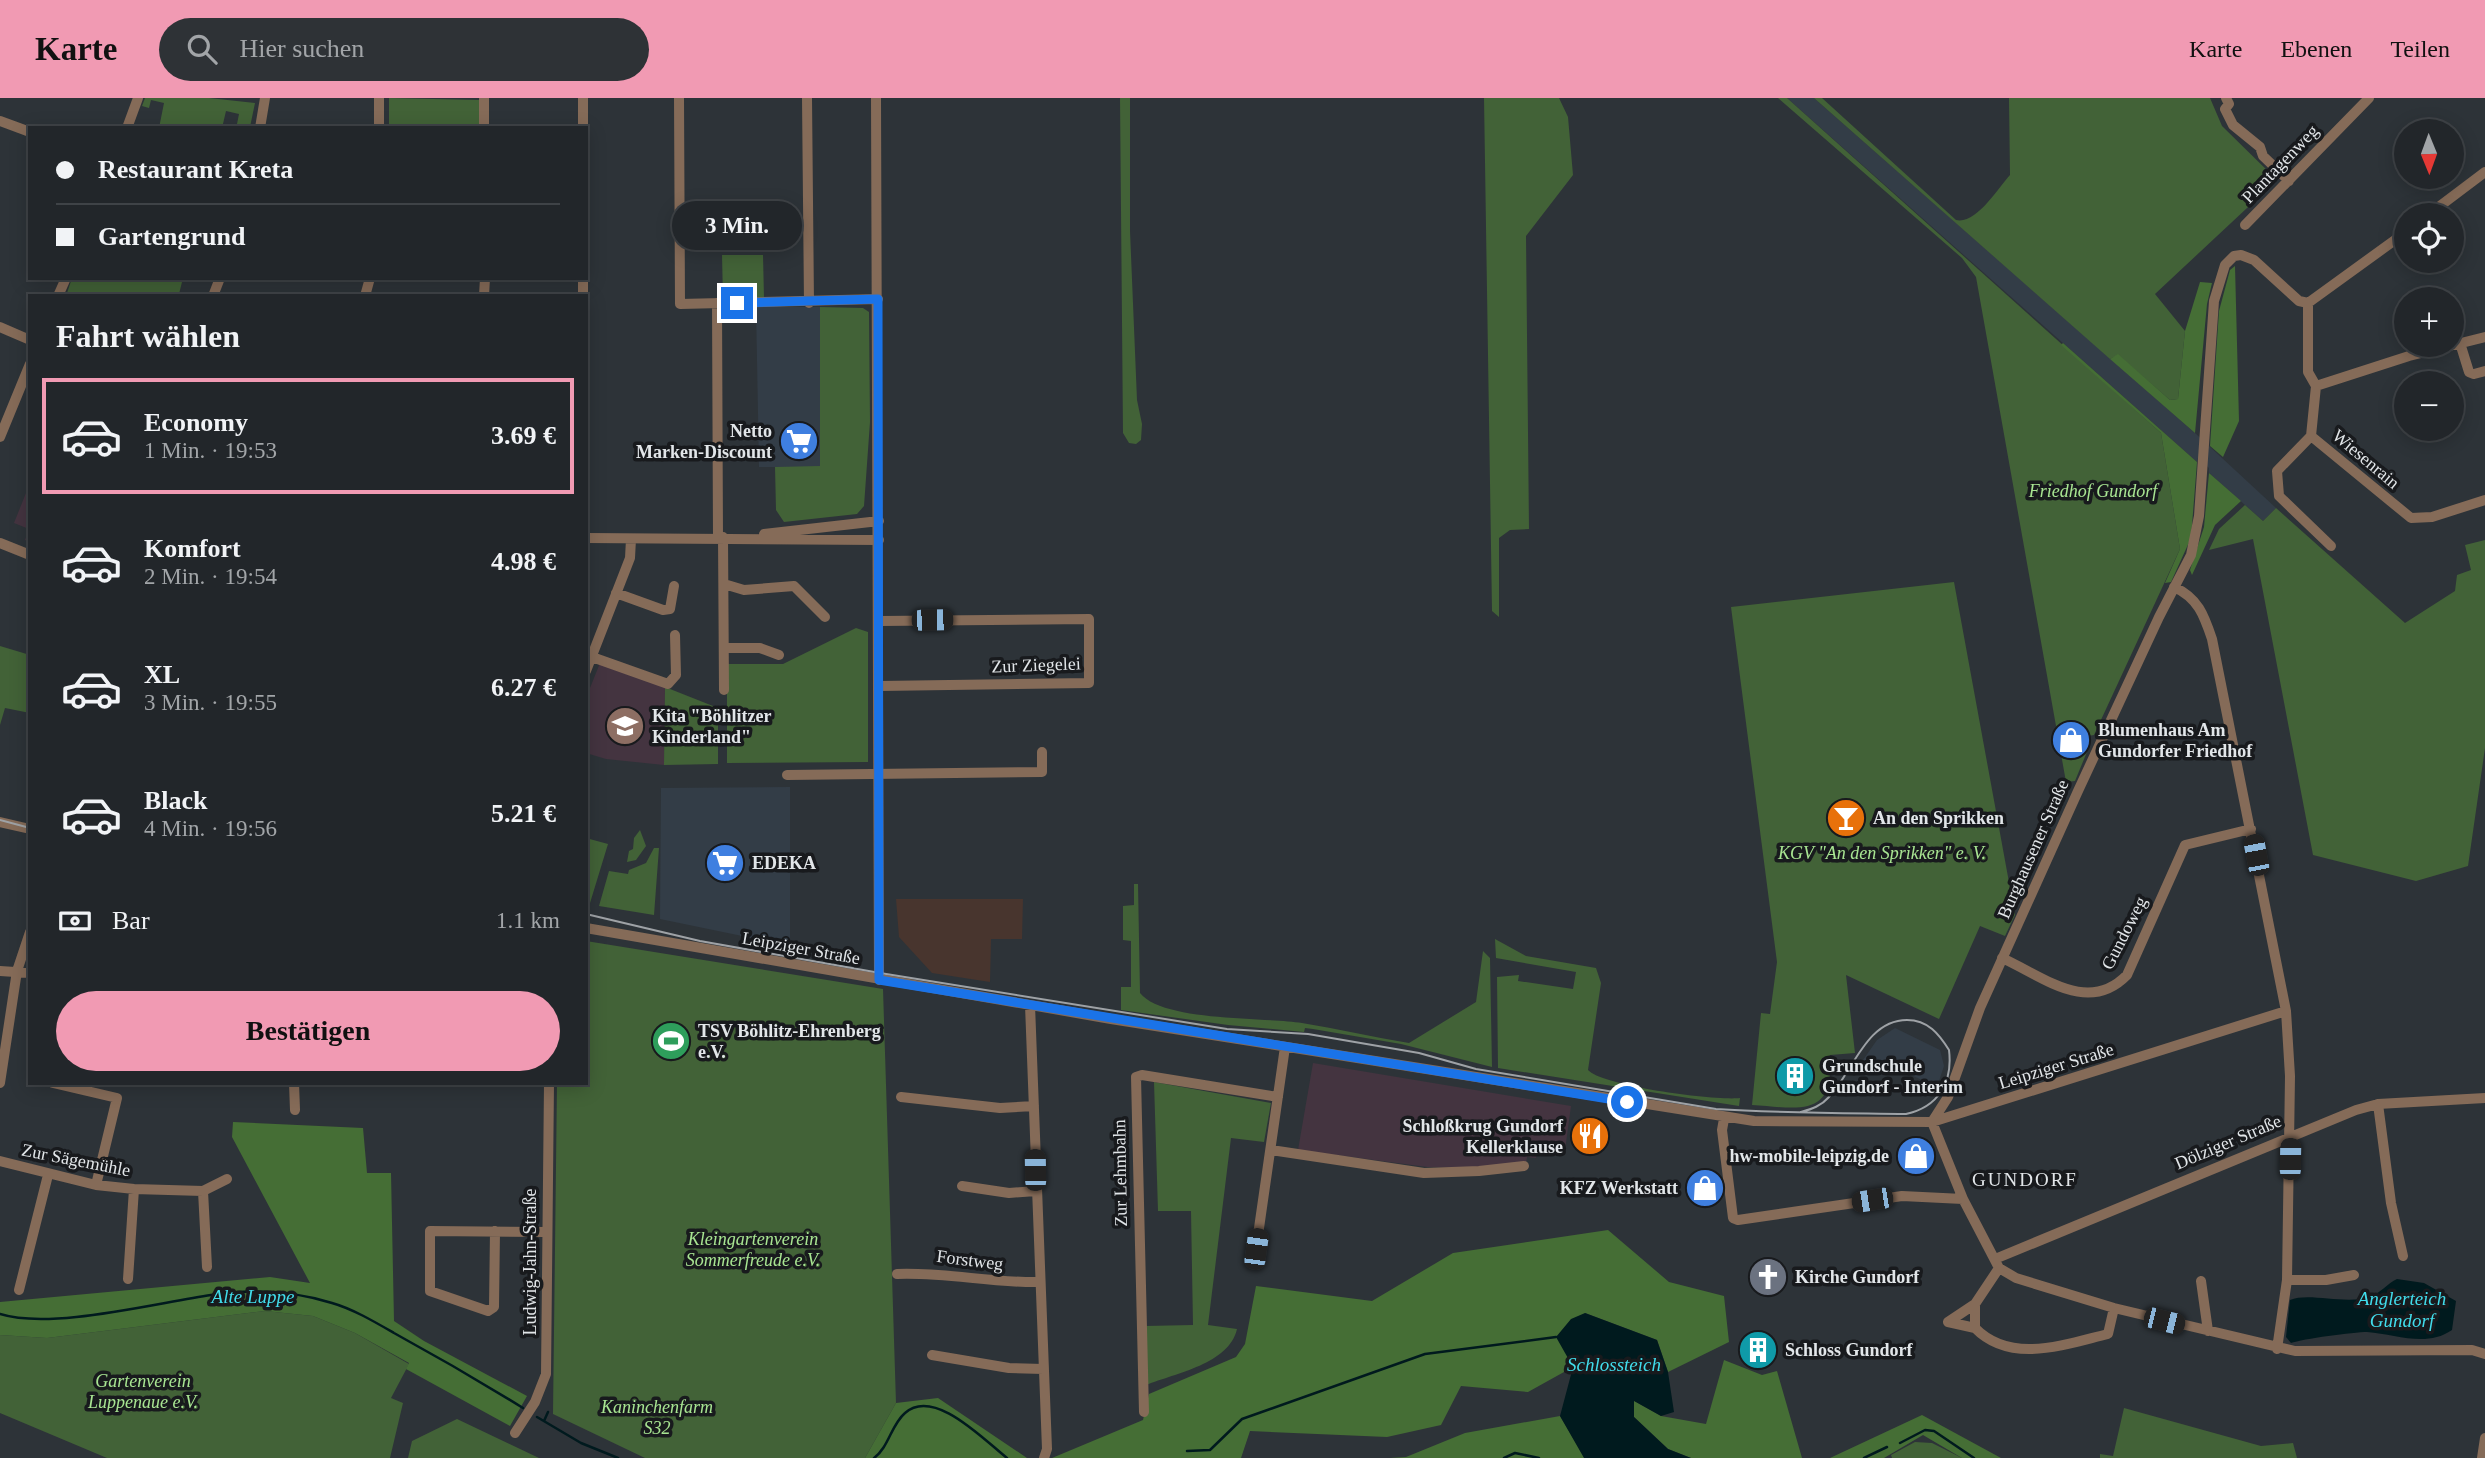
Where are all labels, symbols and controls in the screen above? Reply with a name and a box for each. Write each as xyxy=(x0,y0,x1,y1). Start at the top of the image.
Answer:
search box xyxy=(159,18,649,81)
icon: search xyxy=(183,30,221,68)
text: Karte xyxy=(35,31,117,67)
text: Hier suchen xyxy=(239,34,364,63)
text: Karte xyxy=(2189,36,2242,62)
text: Ebenen xyxy=(2280,36,2352,62)
text: Teilen xyxy=(2390,36,2450,62)
north arrow xyxy=(2394,119,2464,189)
map controls xyxy=(2394,119,2464,441)
street label: Plantagenweg xyxy=(2238,121,2322,207)
text: Restaurant Kreta xyxy=(98,155,293,184)
callout: 3 Min. xyxy=(672,202,802,250)
button: locate xyxy=(2394,203,2464,273)
text: 3 Min. xyxy=(705,213,769,238)
text: Gartengrund xyxy=(98,222,245,251)
route end xyxy=(721,287,753,319)
button: + xyxy=(2394,287,2464,357)
text: Fahrt wählen xyxy=(56,318,240,354)
button: − xyxy=(2394,371,2464,441)
icon: car xyxy=(60,405,123,468)
text: Economy xyxy=(144,408,248,437)
supermarket icon: Netto Marken-Discount xyxy=(778,420,820,462)
text: 3.69 € xyxy=(491,421,556,450)
place label: Netto Marken-Discount xyxy=(636,421,772,462)
street label: Wiesenrain xyxy=(2328,425,2404,493)
text: 1 Min. · 19:53 xyxy=(144,438,277,463)
park label: Friedhof Gundorf xyxy=(2028,481,2160,501)
icon: car xyxy=(60,531,123,594)
text: Komfort xyxy=(144,534,241,563)
text: 4.98 € xyxy=(491,547,556,576)
text: 2 Min. · 19:54 xyxy=(144,564,277,589)
car xyxy=(911,609,954,631)
street label: Zur Ziegelei xyxy=(991,653,1081,677)
icon: car xyxy=(60,657,123,720)
text: XL xyxy=(144,660,180,689)
text: 6.27 € xyxy=(491,673,556,702)
text: 3 Min. · 19:55 xyxy=(144,690,277,715)
school or university icon: Kita "Böhlitzer Kinderland" xyxy=(604,705,646,747)
place label: Kita "Böhlitzer Kinderland" xyxy=(652,706,771,747)
shop icon: Blumenhaus Am Gundorfer Friedhof xyxy=(2050,719,2092,761)
place label: Blumenhaus Am Gundorfer Friedhof xyxy=(2098,720,2253,761)
street label: Burghausener Straße xyxy=(1993,776,2073,922)
icon: car xyxy=(60,783,123,846)
text: Black xyxy=(144,786,208,815)
bar icon: An den Sprikken xyxy=(1825,797,1867,839)
text: 5.21 € xyxy=(491,799,556,828)
place label: An den Sprikken xyxy=(1873,808,2004,828)
text: 4 Min. · 19:56 xyxy=(144,816,277,841)
car xyxy=(2242,832,2271,878)
supermarket icon: EDEKA xyxy=(704,842,746,884)
park label: KGV "An den Sprikken" e. V. xyxy=(1777,843,1986,863)
place label: EDEKA xyxy=(752,853,816,873)
street label: Gundoweg xyxy=(2097,893,2151,973)
icon: cash xyxy=(56,902,94,940)
text: Bar xyxy=(112,906,150,935)
text: 1.1 km xyxy=(496,908,560,933)
street label: Leipziger Straße xyxy=(740,928,862,968)
button: Bestätigen xyxy=(56,991,560,1071)
sports icon: TSV Böhlitz-Ehrenberg e.V. xyxy=(650,1020,692,1062)
place label: TSV Böhlitz-Ehrenberg e.V. xyxy=(698,1021,881,1062)
street label: Leipziger Straße xyxy=(1996,1039,2116,1093)
building icon: Grundschule Gundorf - Interim xyxy=(1774,1055,1816,1097)
place label: Grundschule Gundorf - Interim xyxy=(1822,1056,1963,1097)
route start xyxy=(1611,1086,1643,1118)
street label: Dölziger Straße xyxy=(2172,1111,2284,1173)
restaurant icon: Schloßkrug Gundorf Kellerklause xyxy=(1569,1115,1611,1157)
place label: Schloßkrug Gundorf Kellerklause xyxy=(1402,1116,1564,1157)
street label: Zur Lehmbahn xyxy=(1109,1119,1131,1227)
shop icon: hw-mobile-leipzig.de xyxy=(1895,1135,1937,1177)
car xyxy=(2280,1138,2301,1180)
street label: Zur Sägemühle xyxy=(20,1140,132,1180)
place label: hw-mobile-leipzig.de xyxy=(1730,1146,1889,1166)
car xyxy=(1025,1149,1046,1191)
shop icon: KFZ Werkstatt xyxy=(1684,1167,1726,1209)
district label: GUNDORF xyxy=(1972,1169,2078,1190)
place label: KFZ Werkstatt xyxy=(1560,1178,1678,1198)
car xyxy=(1850,1186,1895,1214)
street label: Ludwig-Jahn-Straße xyxy=(520,1189,540,1335)
car xyxy=(1243,1227,1270,1271)
park label: Kleingartenverein Sommerfreude e.V. xyxy=(686,1229,820,1270)
street label: Forstweg xyxy=(936,1246,1004,1274)
church icon: Kirche Gundorf xyxy=(1747,1256,1789,1298)
place label: Kirche Gundorf xyxy=(1795,1267,1920,1287)
water label: Alte Luppe xyxy=(210,1286,294,1307)
water label: Anglerteich Gundorf xyxy=(2356,1288,2446,1331)
car xyxy=(2142,1306,2187,1336)
building icon: Schloss Gundorf xyxy=(1737,1329,1779,1371)
place label: Schloss Gundorf xyxy=(1785,1340,1914,1360)
water label: Schlossteich xyxy=(1567,1354,1661,1375)
park label: Gartenverein Luppenaue e.V. xyxy=(87,1371,198,1412)
park label: Kaninchenfarm S32 xyxy=(600,1397,713,1438)

